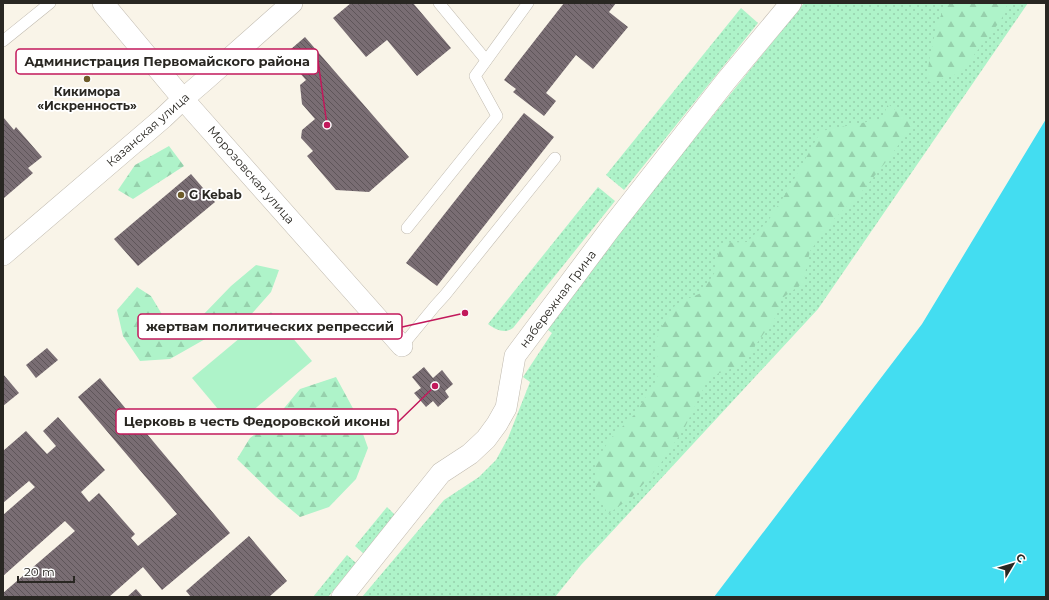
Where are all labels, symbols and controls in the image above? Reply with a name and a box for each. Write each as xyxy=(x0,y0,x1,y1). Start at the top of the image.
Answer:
callout: Администрация Первомайского района xyxy=(16,49,318,74)
text: Администрация Первомайского района xyxy=(24,53,310,69)
marker: Кикимора «Искренность» xyxy=(82,74,92,84)
place label: Кикимора «Искренность» xyxy=(37,84,137,113)
street label: Казанская улица xyxy=(103,89,192,170)
street label: Морозовская улица xyxy=(205,123,298,227)
place label: G Kebab xyxy=(189,187,242,202)
marker: G Kebab xyxy=(176,190,186,200)
street label: набережная Грина xyxy=(516,247,599,350)
callout: жертвам политических репрессий xyxy=(138,314,402,339)
text: жертвам политических репрессий xyxy=(146,318,394,334)
callout: Церковь в честь Федоровской иконы xyxy=(116,409,398,434)
text: Церковь в честь Федоровской иконы xyxy=(124,413,390,429)
north arrow xyxy=(993,544,1033,584)
text: С xyxy=(1013,550,1029,565)
scale bar xyxy=(18,558,74,584)
text: 20 m xyxy=(24,564,55,579)

